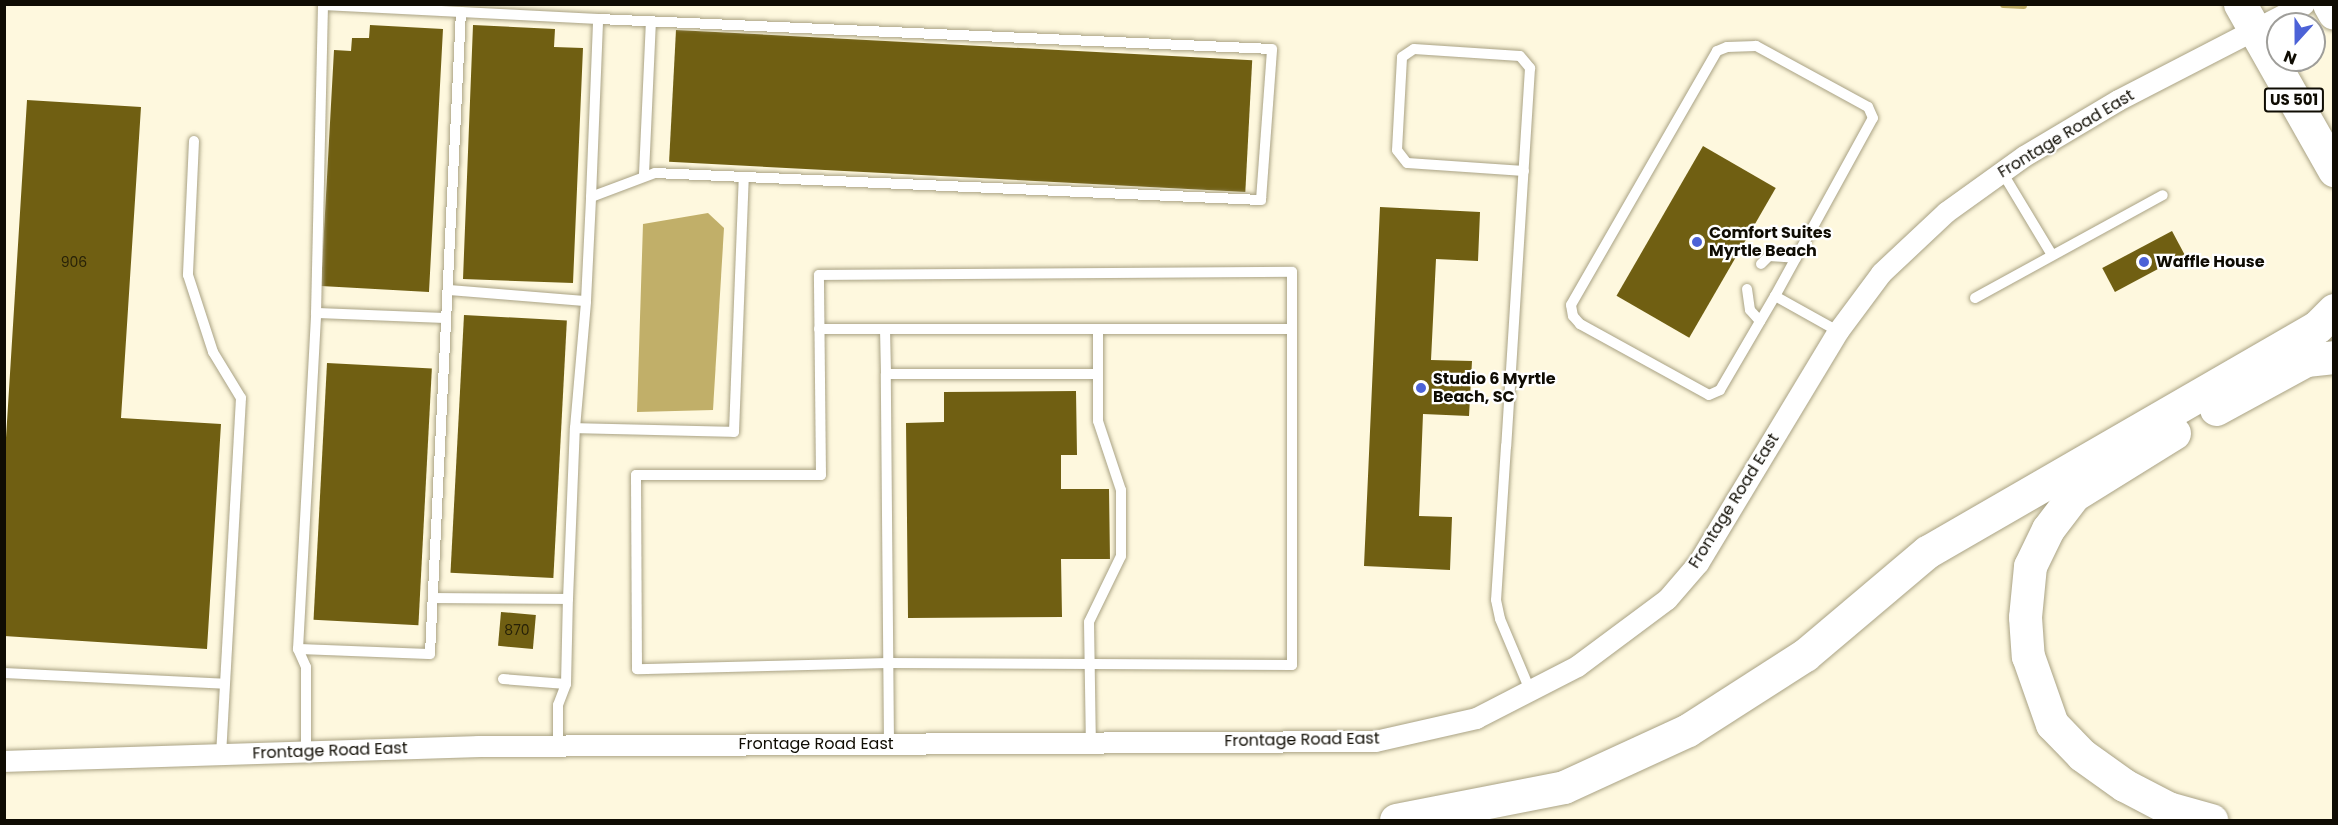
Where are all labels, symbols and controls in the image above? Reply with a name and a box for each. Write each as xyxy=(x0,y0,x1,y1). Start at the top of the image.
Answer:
north arrow xyxy=(2266,12,2326,72)
text: N xyxy=(2280,45,2300,70)
street label: Frontage Road East xyxy=(1995,86,2137,182)
road number: US 501 xyxy=(2262,88,2326,112)
place label: Comfort Suites Myrtle Beach xyxy=(1709,223,1832,261)
marker: Comfort Suites Myrtle Beach xyxy=(1690,235,1704,249)
place label: Waffle House xyxy=(2156,252,2265,272)
house number: 906 xyxy=(61,254,87,270)
marker: Waffle House xyxy=(2137,255,2151,269)
place label: Studio 6 Myrtle Beach, SC xyxy=(1433,369,1556,407)
marker: Studio 6 Myrtle Beach, SC xyxy=(1414,381,1428,395)
street label: Frontage Road East xyxy=(1685,430,1783,572)
house number: 870 xyxy=(504,622,530,638)
street label: Frontage Road East xyxy=(1224,729,1380,751)
street label: Frontage Road East xyxy=(738,734,894,754)
street label: Frontage Road East xyxy=(252,739,408,763)

